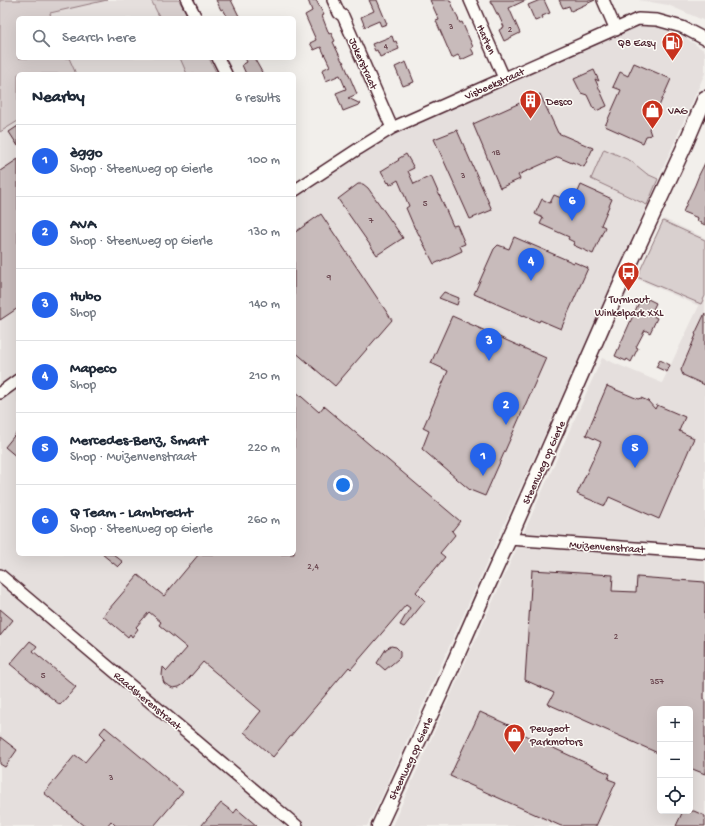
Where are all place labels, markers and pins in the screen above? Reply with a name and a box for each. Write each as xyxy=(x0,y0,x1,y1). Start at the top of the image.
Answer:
fuel station icon: Q8 Easy xyxy=(659,29,685,62)
place label: Q8 Easy xyxy=(618,38,657,50)
building icon: Desco xyxy=(518,88,544,121)
place label: Desco xyxy=(545,97,573,109)
shop icon: VAG xyxy=(639,97,665,130)
place label: VAG xyxy=(667,106,689,118)
pin: 6 xyxy=(559,188,585,221)
pin: 4 xyxy=(518,248,544,281)
bus stop icon: Turnhout Winkelpark XXL xyxy=(616,260,642,293)
place label: Turnhout Winkelpark XXL xyxy=(595,295,664,320)
pin: 3 xyxy=(476,328,502,361)
pin: 2 xyxy=(493,392,519,425)
pin: 5 xyxy=(622,435,648,468)
pin: 1 xyxy=(470,443,496,476)
shop icon: Peugeot Parkmotors xyxy=(501,721,527,754)
place label: Peugeot Parkmotors xyxy=(529,724,584,749)

